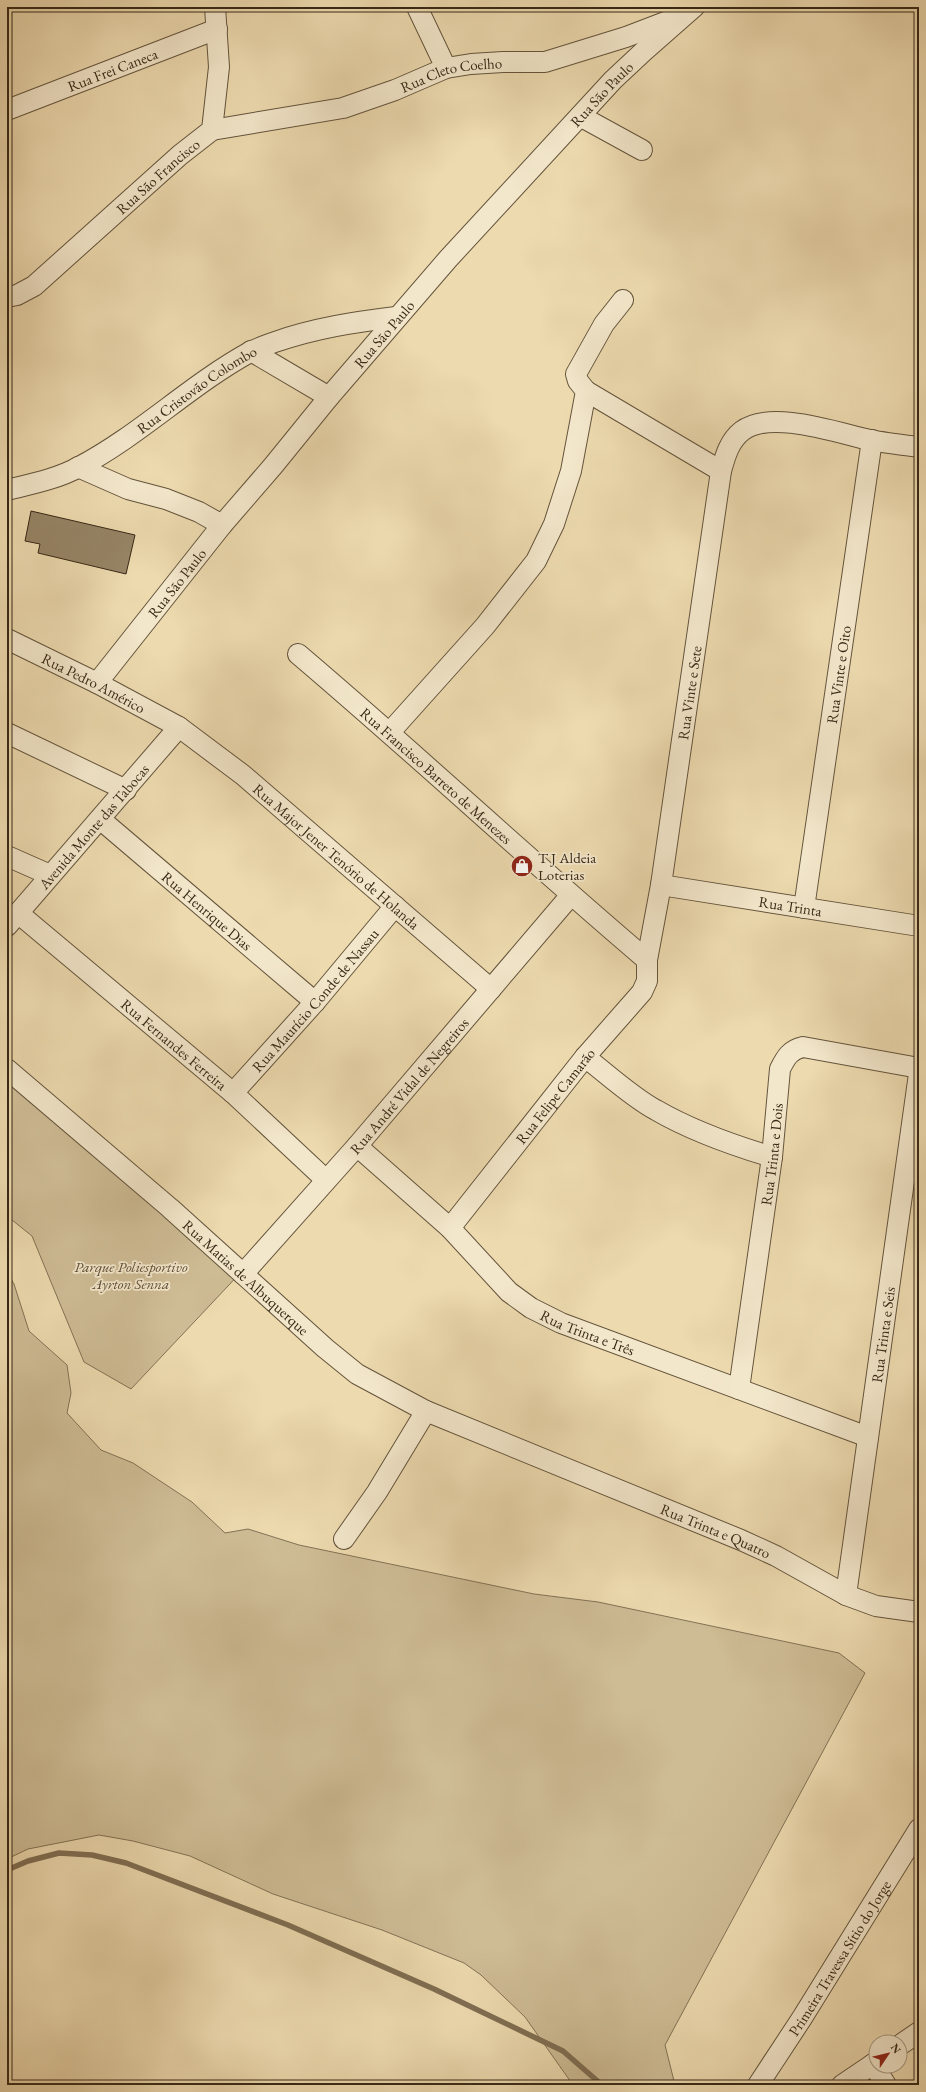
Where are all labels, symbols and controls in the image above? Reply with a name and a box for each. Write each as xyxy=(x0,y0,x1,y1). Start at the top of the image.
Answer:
street label: Rua Frei Caneca xyxy=(65,43,160,95)
street label: Rua Cleto Coelho xyxy=(397,53,503,96)
street label: Rua São Paulo xyxy=(566,57,637,130)
street label: Rua São Francisco xyxy=(112,134,203,218)
street label: Rua São Paulo xyxy=(349,296,418,371)
street label: Rua Cristovão Colombo xyxy=(133,341,260,437)
street label: Rua São Paulo xyxy=(143,544,210,621)
street label: Rua Vinte e Oito xyxy=(821,624,854,725)
street label: Rua Vinte e Sete xyxy=(673,644,705,741)
street label: Rua Pedro Américo xyxy=(39,648,149,717)
street label: Rua Francisco Barreto de Menezes xyxy=(357,703,516,848)
street label: Avenida Monte das Tabocas xyxy=(33,759,153,894)
street label: Rua Major Jener Tenório de Holanda xyxy=(249,779,424,933)
place label: T J Aldeia Loterias xyxy=(538,848,596,884)
shop icon: T J Aldeia Loterias xyxy=(509,853,535,879)
street label: Rua Henrique Dias xyxy=(158,867,257,954)
street label: Rua Trinta xyxy=(758,891,823,920)
street label: Rua Maurício Conde de Nassau xyxy=(247,924,382,1076)
street label: Rua Fernandes Ferreira xyxy=(117,994,231,1094)
street label: Rua André Vidal de Negreiros xyxy=(345,1013,472,1158)
street label: Rua Felipe Camarão xyxy=(511,1043,599,1147)
street label: Rua Trinta e Dois xyxy=(756,1102,786,1207)
street label: Rua Matias de Albuquerque xyxy=(179,1215,313,1339)
park label: Parque Poliesportivo Ayrton Senna xyxy=(74,1257,188,1293)
street label: Rua Trinta e Seis xyxy=(866,1285,899,1384)
street label: Rua Trinta e Três xyxy=(537,1305,638,1359)
street label: Rua Trinta e Quatro xyxy=(658,1499,774,1562)
street label: Primeira Travessa Sítio do Jorge xyxy=(784,1876,895,2039)
north arrow xyxy=(868,2034,908,2074)
text: N xyxy=(888,2041,905,2056)

